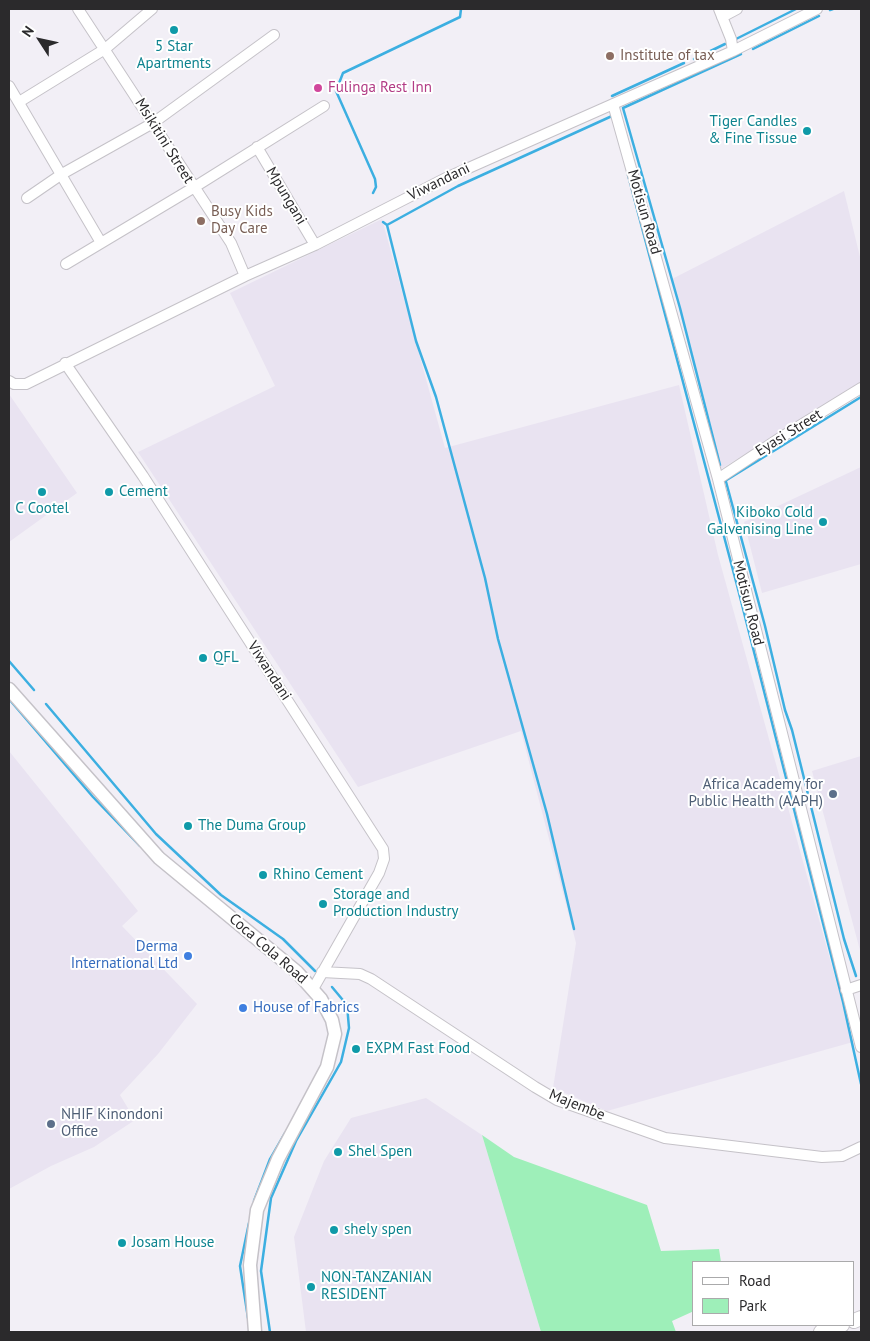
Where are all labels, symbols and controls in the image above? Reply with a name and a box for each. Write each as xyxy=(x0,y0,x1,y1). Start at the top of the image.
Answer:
north arrow xyxy=(15,15,65,65)
text: N xyxy=(18,22,38,40)
marker: 5 Star Apartments xyxy=(168,24,180,36)
place label: 5 Star Apartments xyxy=(137,38,211,73)
place label: Institute of tax xyxy=(620,47,715,65)
marker: Institute of tax xyxy=(604,50,616,62)
place label: Fulinga Rest Inn xyxy=(328,79,432,97)
marker: Fulinga Rest Inn xyxy=(312,82,324,94)
street label: Msikitini Street xyxy=(131,95,197,187)
place label: Tiger Candles & Fine Tissue xyxy=(709,113,797,148)
marker: Tiger Candles & Fine Tissue xyxy=(801,125,813,137)
street label: Viwandani xyxy=(405,159,473,205)
street label: Mpungani xyxy=(262,164,310,228)
street label: Motisun Road xyxy=(623,168,665,256)
place label: Busy Kids Day Care xyxy=(211,203,273,238)
marker: Busy Kids Day Care xyxy=(195,215,207,227)
street label: Eyasi Street xyxy=(752,405,826,461)
place label: Cement xyxy=(119,483,168,501)
marker: C Cootel xyxy=(36,486,48,498)
marker: Cement xyxy=(103,486,115,498)
place label: C Cootel xyxy=(15,500,69,518)
place label: Kiboko Cold Galvenising Line xyxy=(707,504,813,539)
marker: Kiboko Cold Galvenising Line xyxy=(817,516,829,528)
street label: Motisun Road xyxy=(729,558,767,648)
street label: Viwandani xyxy=(243,638,295,704)
place label: QFL xyxy=(213,649,239,667)
marker: QFL xyxy=(197,652,209,664)
place label: Africa Academy for Public Health (AAPH) xyxy=(689,776,823,811)
marker: Africa Academy for Public Health (AAPH) xyxy=(827,788,839,800)
place label: The Duma Group xyxy=(198,817,306,835)
marker: The Duma Group xyxy=(182,820,194,832)
place label: Rhino Cement xyxy=(273,866,363,884)
marker: Rhino Cement xyxy=(257,869,269,881)
place label: Storage and Production Industry xyxy=(333,886,458,921)
marker: Storage and Production Industry xyxy=(317,898,329,910)
street label: Coca Cola Road xyxy=(225,910,311,988)
place label: Derma International Ltd xyxy=(71,938,178,973)
marker: Derma International Ltd xyxy=(182,950,194,962)
place label: House of Fabrics xyxy=(253,999,359,1017)
marker: House of Fabrics xyxy=(237,1002,249,1014)
place label: EXPM Fast Food xyxy=(366,1040,470,1058)
marker: EXPM Fast Food xyxy=(350,1043,362,1055)
street label: Majembe xyxy=(546,1086,608,1124)
place label: NHIF Kinondoni Office xyxy=(61,1106,163,1141)
marker: NHIF Kinondoni Office xyxy=(45,1118,57,1130)
place label: Shel Spen xyxy=(348,1143,412,1161)
marker: Shel Spen xyxy=(332,1146,344,1158)
place label: shely spen xyxy=(344,1221,412,1239)
marker: shely spen xyxy=(328,1224,340,1236)
place label: Josam House xyxy=(132,1234,214,1252)
marker: Josam House xyxy=(116,1237,128,1249)
legend xyxy=(692,1261,855,1326)
place label: NON-TANZANIAN RESIDENT xyxy=(321,1269,432,1304)
text: Road xyxy=(739,1271,771,1290)
marker: NON-TANZANIAN RESIDENT xyxy=(305,1281,317,1293)
text: Park xyxy=(739,1296,767,1315)

